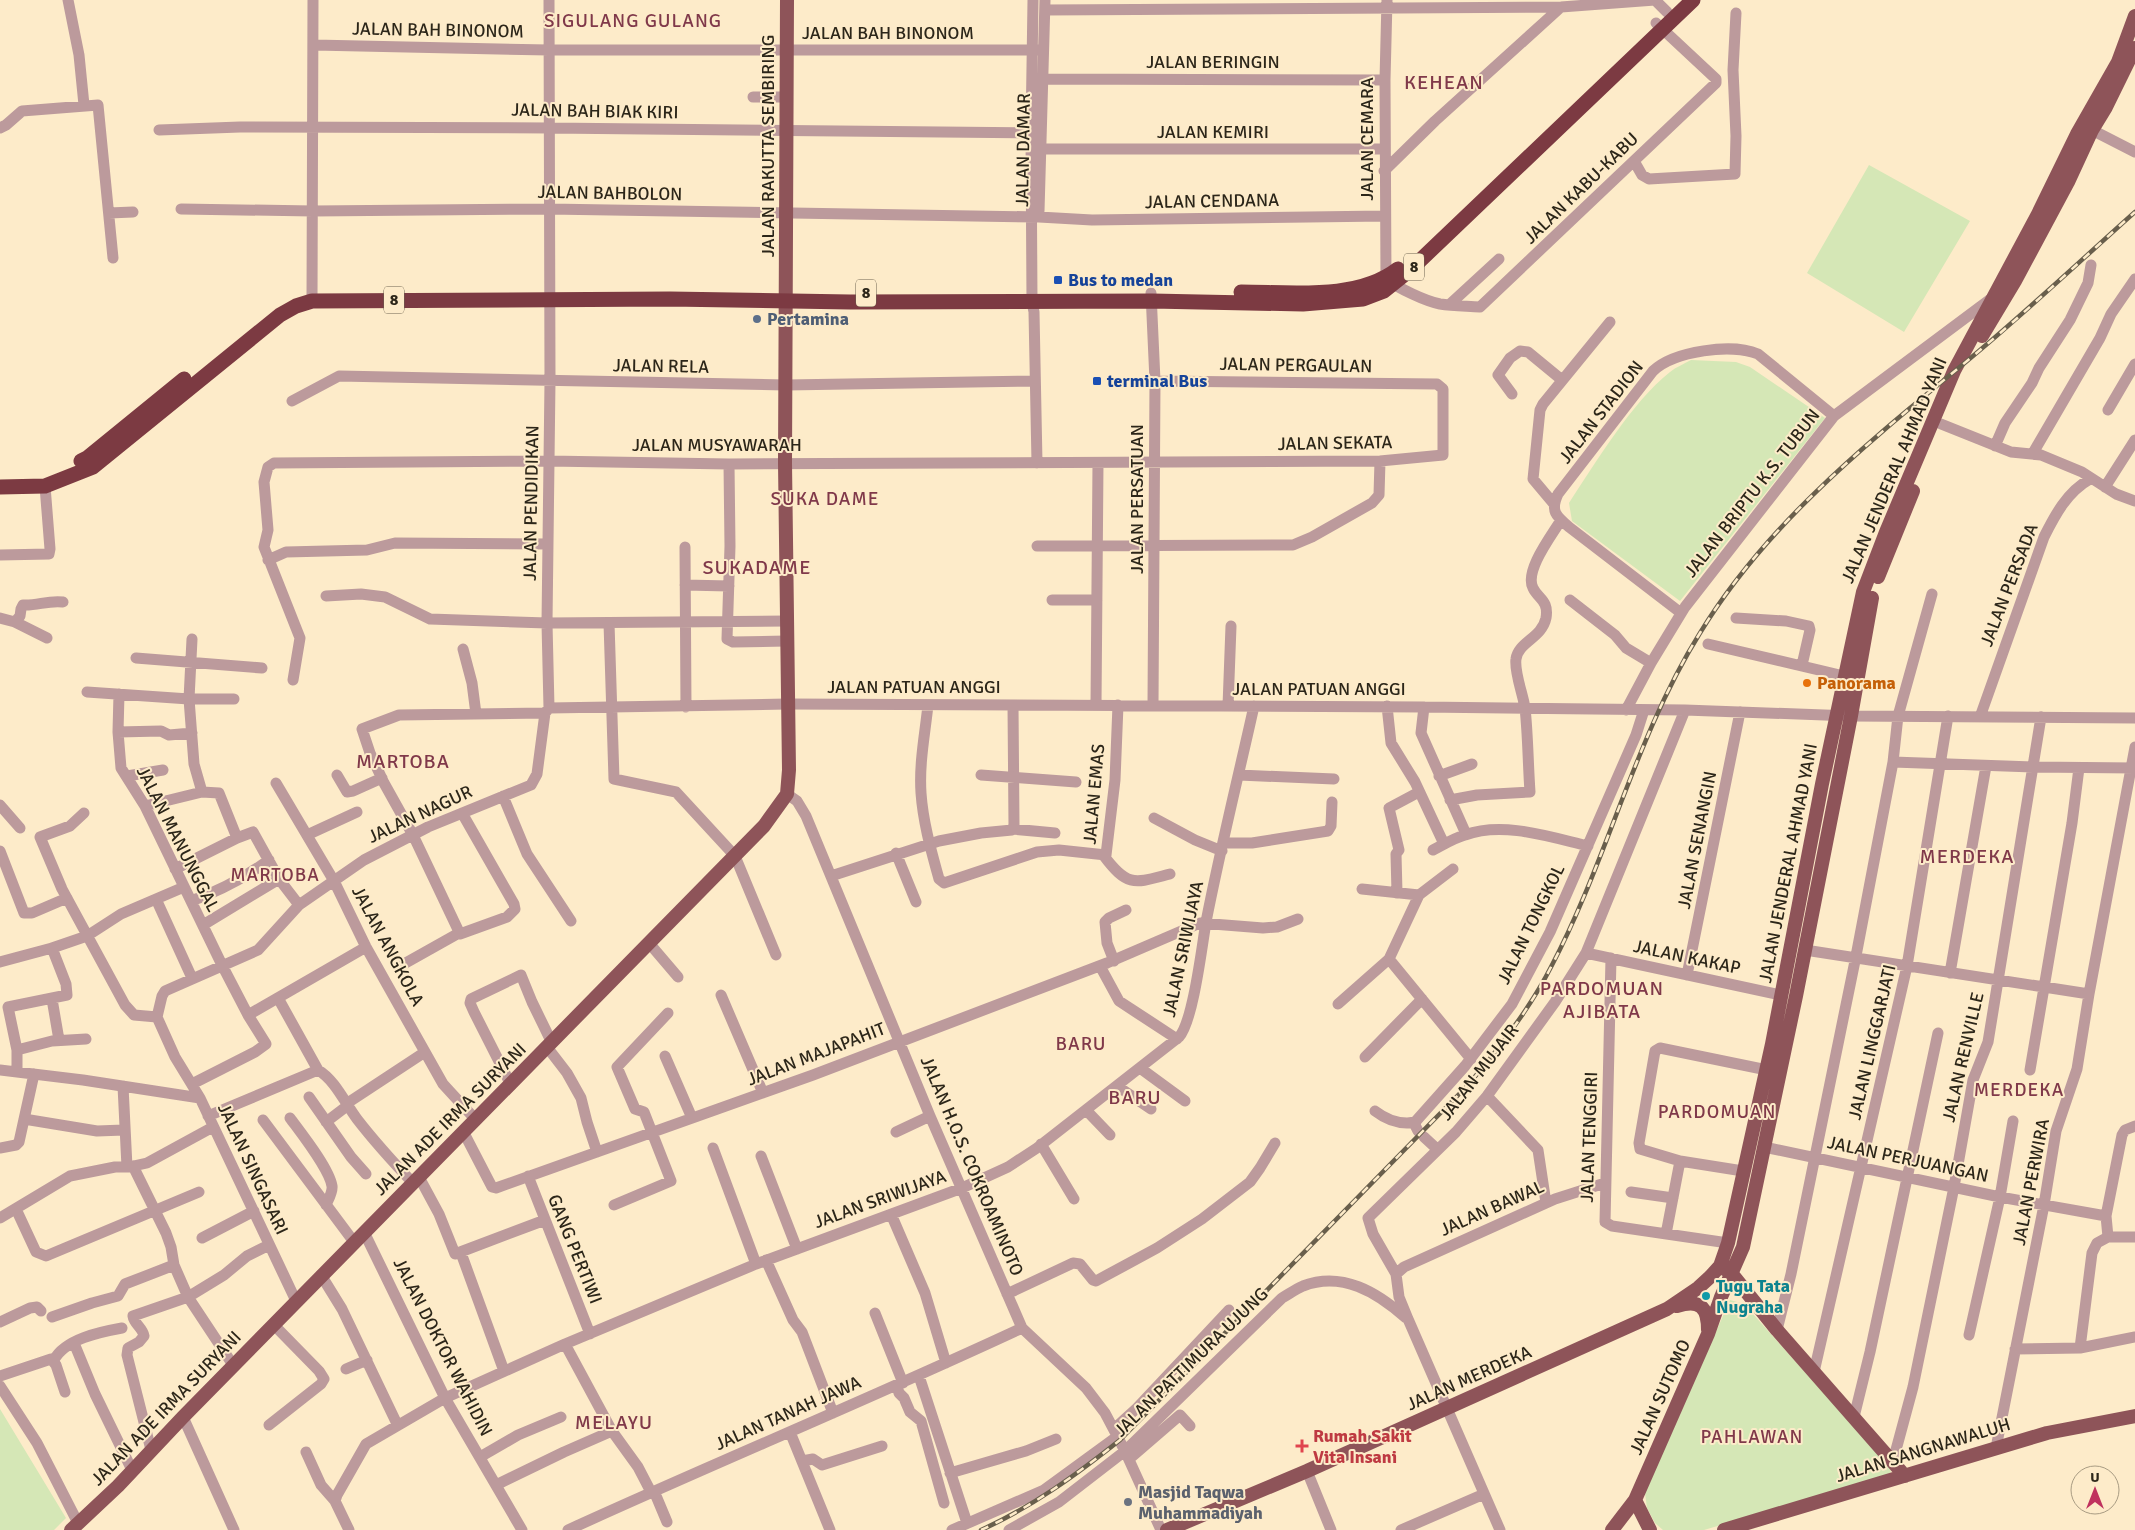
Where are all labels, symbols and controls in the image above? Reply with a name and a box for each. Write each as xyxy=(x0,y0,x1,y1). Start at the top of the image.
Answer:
district label: SIGULANG GULANG xyxy=(544,9,722,33)
street label: JALAN BAH BINONOM xyxy=(352,18,524,42)
street label: JALAN BAH BINONOM xyxy=(802,22,974,44)
street label: JALAN RAKUTTA SEMBIRING xyxy=(757,35,779,257)
street label: JALAN BERINGIN xyxy=(1146,51,1280,73)
district label: KEHEAN xyxy=(1404,70,1484,95)
street label: JALAN CEMARA xyxy=(1356,77,1378,201)
street label: JALAN DAMAR xyxy=(1011,93,1035,207)
street label: JALAN BAH BIAK KIRI xyxy=(511,99,679,123)
street label: JALAN KEMIRI xyxy=(1157,121,1269,143)
street label: JALAN KABU-KABU xyxy=(1519,128,1643,248)
street label: JALAN BAHBOLON xyxy=(537,181,683,205)
street label: JALAN CENDANA xyxy=(1145,189,1279,213)
road number: 8 xyxy=(1404,253,1424,280)
place label: Bus to medan xyxy=(1068,269,1173,291)
marker: Bus to medan xyxy=(1052,274,1064,286)
road number: 8 xyxy=(856,280,876,306)
road number: 8 xyxy=(384,286,404,314)
place label: Pertamina xyxy=(767,308,849,330)
marker: Pertamina xyxy=(751,313,763,325)
street label: JALAN PERGAULAN xyxy=(1219,353,1373,377)
street label: JALAN RELA xyxy=(613,354,709,378)
street label: JALAN JENDERAL AHMAD YANI xyxy=(1836,354,1952,586)
street label: JALAN STADION xyxy=(1554,356,1648,468)
place label: terminal Bus xyxy=(1106,370,1207,392)
marker: terminal Bus xyxy=(1091,375,1103,387)
street label: JALAN BRIPTU K.S. TUBUN xyxy=(1679,404,1825,582)
street label: JALAN PERSATUAN xyxy=(1126,424,1148,574)
street label: JALAN PENDIDIKAN xyxy=(519,425,543,581)
street label: JALAN SEKATA xyxy=(1277,431,1393,455)
street label: JALAN MUSYAWARAH xyxy=(632,434,802,456)
district label: SUKA DAME xyxy=(770,487,880,511)
street label: JALAN PERSADA xyxy=(1975,520,2043,650)
district label: SUKADAME xyxy=(702,555,812,580)
place label: Panorama xyxy=(1817,672,1896,694)
street label: JALAN PATUAN ANGGI xyxy=(827,676,1001,698)
marker: Panorama xyxy=(1801,677,1813,689)
street label: JALAN PATUAN ANGGI xyxy=(1232,678,1406,700)
street label: JALAN JENDERAL AHMAD YANI xyxy=(1754,741,1822,985)
street label: JALAN EMAS xyxy=(1079,743,1109,845)
district label: MARTOBA xyxy=(356,749,450,774)
street label: JALAN MANUNGGAL xyxy=(132,762,224,916)
street label: JALAN SENANGIN xyxy=(1673,769,1721,911)
street label: JALAN NAGUR xyxy=(364,780,476,848)
district label: MERDEKA xyxy=(1920,844,2014,869)
street label: JALAN TONGKOL xyxy=(1492,860,1570,988)
district label: MARTOBA xyxy=(230,863,320,887)
street label: JALAN SRIWIJAYA xyxy=(1158,879,1208,1019)
street label: JALAN ANGKOLA xyxy=(347,882,429,1010)
street label: JALAN KAKAP xyxy=(1631,935,1743,979)
street label: JALAN LINGGARJATI xyxy=(1843,962,1901,1122)
district label: PARDOMUAN AJIBATA xyxy=(1540,976,1664,1024)
street label: JALAN RENVILLE xyxy=(1937,990,1989,1124)
street label: JALAN MAJAPAHIT xyxy=(744,1017,888,1090)
street label: JALAN MUJAIR xyxy=(1435,1019,1524,1125)
district label: BARU xyxy=(1056,1032,1106,1056)
street label: JALAN ADE IRMA SURYANI xyxy=(369,1038,531,1200)
street label: JALAN H.O.S. COKROAMINOTO xyxy=(916,1053,1028,1279)
street label: JALAN TENGGIRI xyxy=(1576,1071,1602,1203)
district label: MERDEKA xyxy=(1974,1078,2064,1102)
district label: BARU xyxy=(1108,1085,1162,1110)
street label: JALAN SINGASARI xyxy=(213,1100,293,1238)
district label: PARDOMUAN xyxy=(1658,1100,1776,1124)
street label: JALAN PERWIRA xyxy=(2008,1117,2054,1247)
street label: JALAN PERJUANGAN xyxy=(1825,1131,1991,1187)
street label: JALAN SRIWIJAYA xyxy=(811,1165,949,1233)
street label: JALAN BAWAL xyxy=(1437,1175,1547,1241)
street label: GANG PERTIWI xyxy=(543,1191,607,1307)
street label: JALAN DOKTOR WAHIDIN xyxy=(389,1254,497,1440)
place label: Tugu Tata Nugraha xyxy=(1716,1275,1790,1318)
street label: JALAN PATTIMURA UJUNG xyxy=(1109,1283,1273,1441)
marker: Tugu Tata Nugraha xyxy=(1700,1290,1712,1302)
street label: JALAN ADE IRMA SURYANI xyxy=(86,1326,246,1490)
street label: JALAN SUTOMO xyxy=(1625,1336,1695,1458)
street label: JALAN MERDEKA xyxy=(1403,1341,1535,1415)
street label: JALAN TANAH JAWA xyxy=(712,1371,864,1455)
district label: MELAYU xyxy=(575,1410,653,1435)
street label: JALAN SANGNAWALUH xyxy=(1833,1413,2013,1487)
place label: Rumah Sakit Vita Insani xyxy=(1313,1425,1412,1468)
district label: PAHLAWAN xyxy=(1700,1425,1804,1449)
marker: Rumah Sakit Vita Insani xyxy=(1295,1439,1309,1453)
north arrow xyxy=(2070,1465,2120,1515)
text: U xyxy=(2090,1469,2100,1486)
place label: Masjid Taqwa Muhammadiyah xyxy=(1138,1481,1263,1524)
marker: Masjid Taqwa Muhammadiyah xyxy=(1122,1496,1134,1508)

